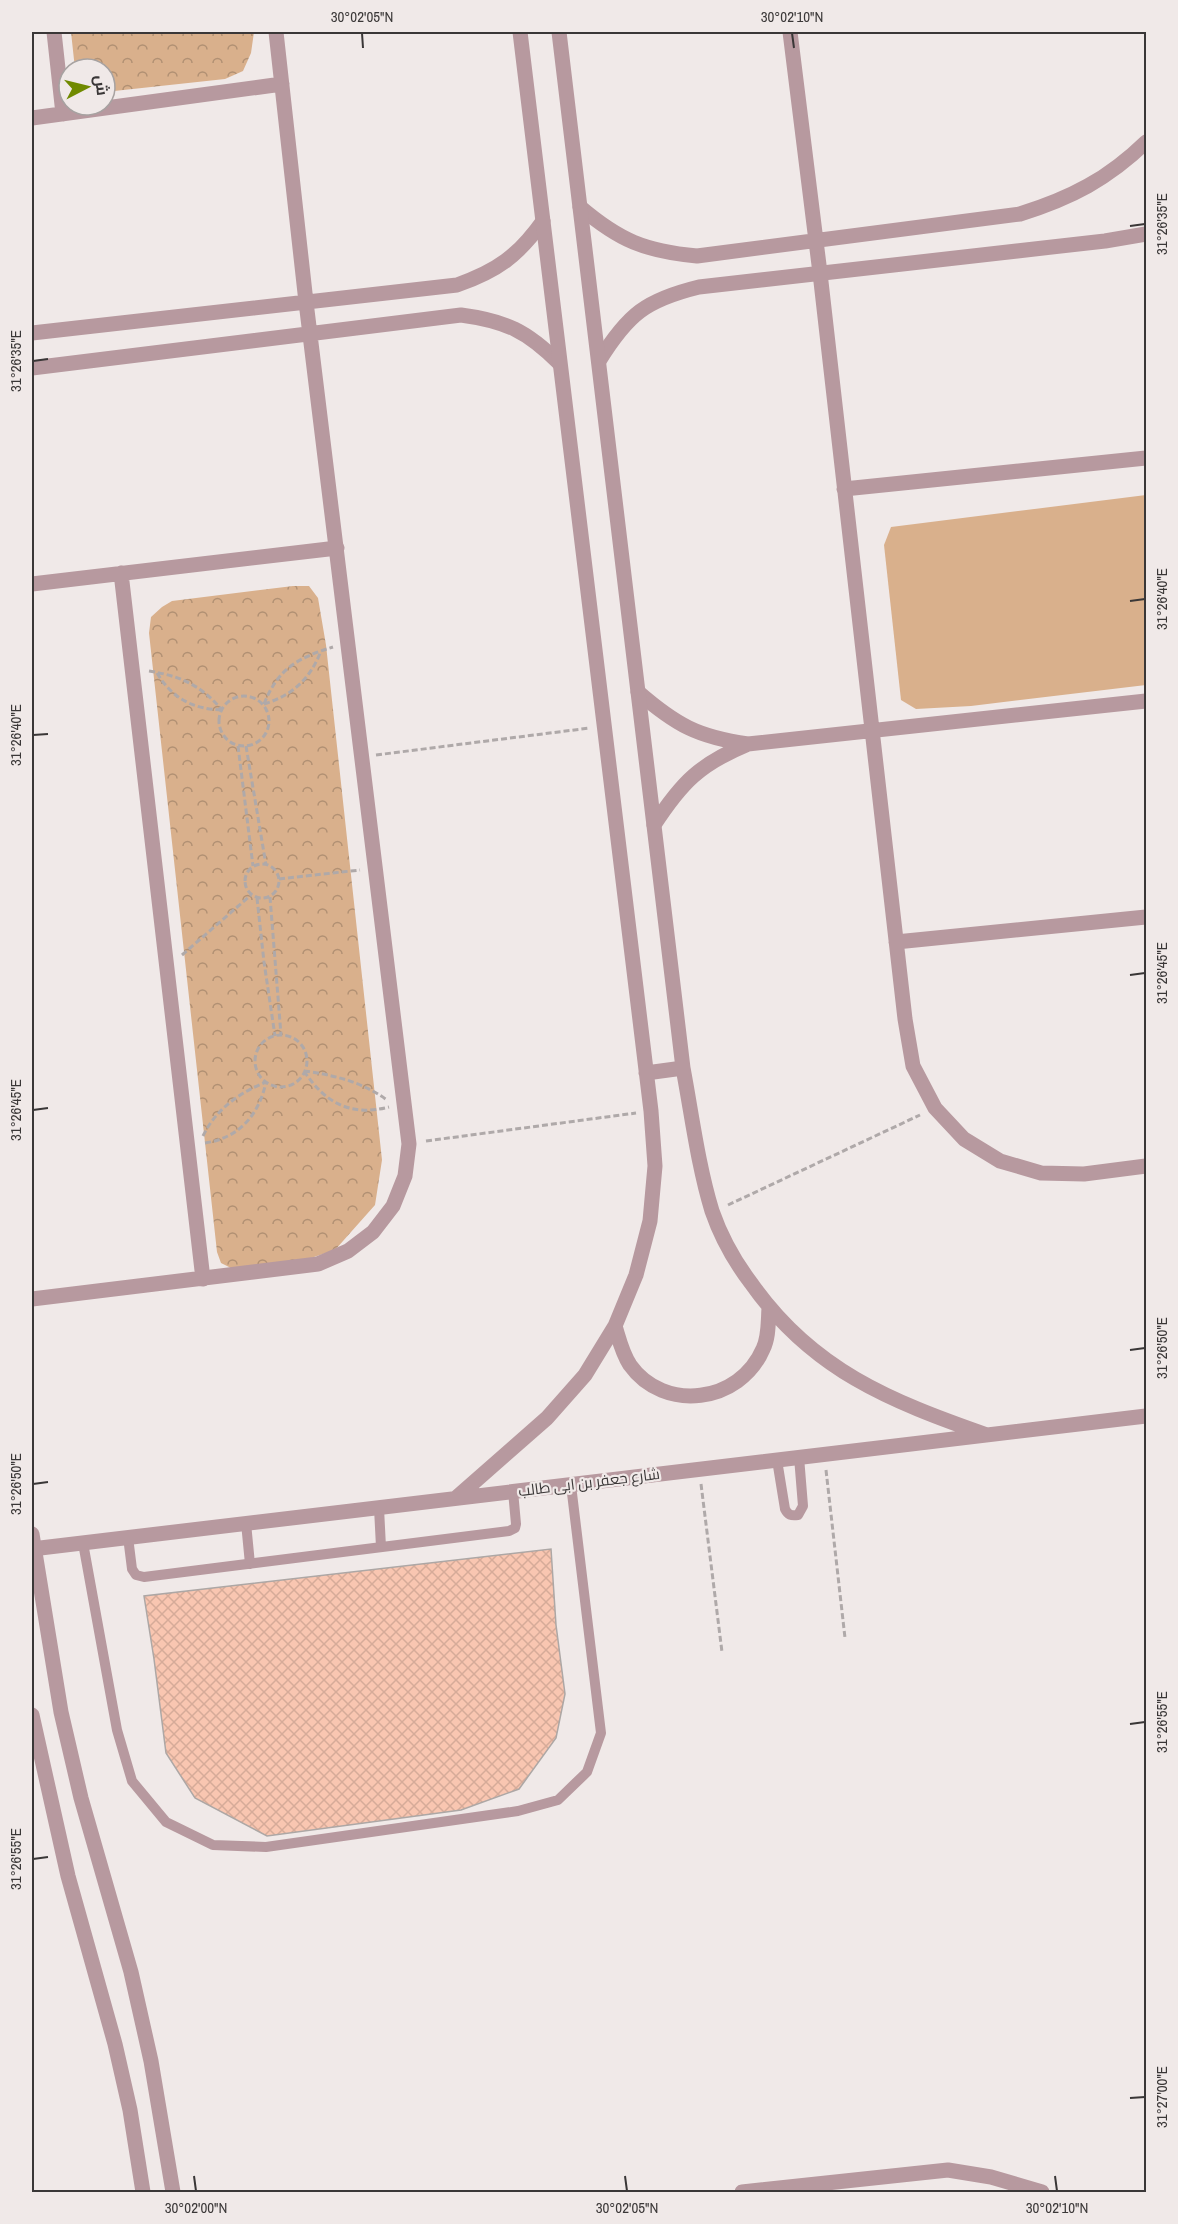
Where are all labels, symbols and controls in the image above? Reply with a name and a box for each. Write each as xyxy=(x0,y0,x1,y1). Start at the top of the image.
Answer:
text: 30°02'05"N xyxy=(331,6,393,27)
text: 30°02'10"N xyxy=(761,6,823,27)
north arrow xyxy=(57,57,117,117)
text: ش xyxy=(90,74,114,97)
text: 31°26'35"E xyxy=(1151,193,1172,255)
text: 31°26'35"E xyxy=(5,330,26,392)
text: 31°26'40"E xyxy=(1151,568,1172,630)
text: 31°26'40"E xyxy=(5,704,26,766)
text: 31°26'45"E xyxy=(1151,942,1172,1004)
text: 31°26'45"E xyxy=(5,1079,26,1141)
text: 31°26'50"E xyxy=(1151,1317,1172,1379)
text: 31°26'50"E xyxy=(5,1453,26,1515)
street label: شارع جعفر بن ابى طالب xyxy=(517,1463,661,1502)
text: 31°26'55"E xyxy=(1151,1691,1172,1753)
text: 31°26'55"E xyxy=(5,1828,26,1890)
text: 31°27'00"E xyxy=(1151,2066,1172,2128)
text: 30°02'00"N xyxy=(165,2197,227,2218)
text: 30°02'05"N xyxy=(596,2197,658,2218)
text: 30°02'10"N xyxy=(1026,2197,1088,2218)

